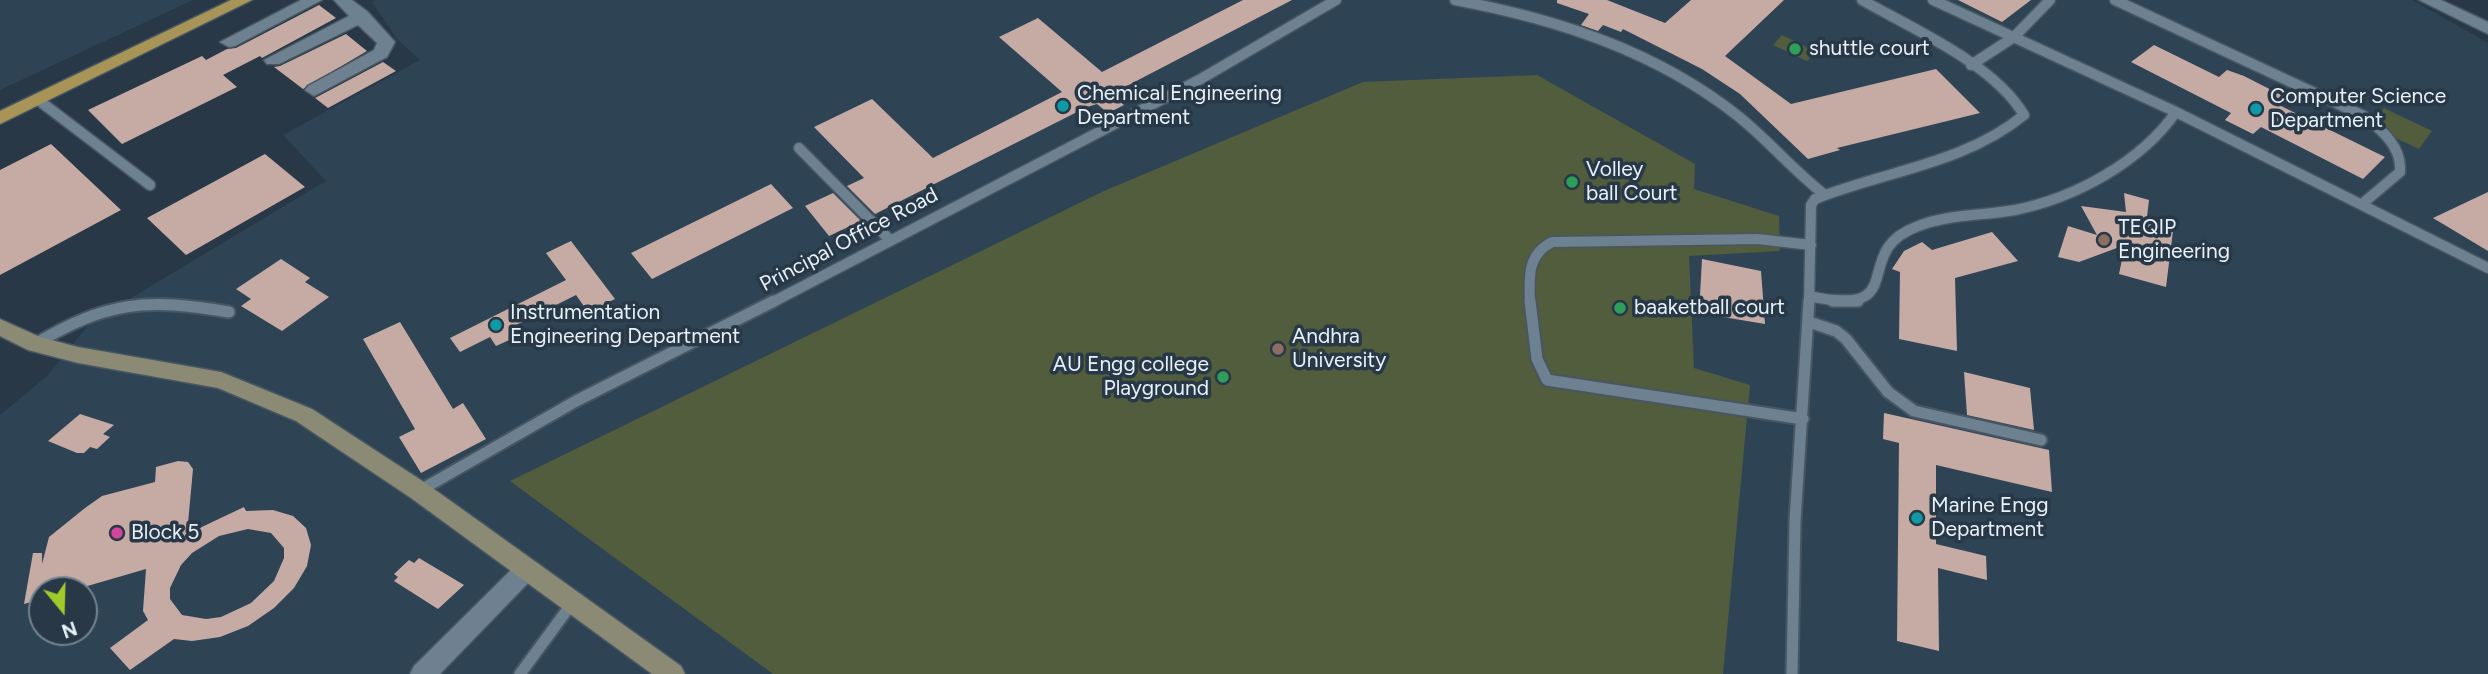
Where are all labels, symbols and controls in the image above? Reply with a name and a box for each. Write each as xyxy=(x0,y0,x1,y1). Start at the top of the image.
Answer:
place label: shuttle court xyxy=(1809,36,1930,62)
marker: shuttle court xyxy=(1787,41,1803,57)
place label: Chemical Engineering Department xyxy=(1077,81,1282,131)
place label: Computer Science Department xyxy=(2270,84,2446,134)
marker: Chemical Engineering Department xyxy=(1055,98,1071,114)
marker: Computer Science Department xyxy=(2248,101,2264,117)
place label: Volley ball Court xyxy=(1586,157,1678,207)
marker: Volley ball Court xyxy=(1564,174,1580,190)
street label: Principal Office Road xyxy=(756,182,942,298)
place label: TEQIP Engineering xyxy=(2118,215,2230,265)
marker: TEQIP Engineering xyxy=(2096,232,2112,248)
place label: baaketball court xyxy=(1634,295,1785,321)
place label: Instrumentation Engineering Department xyxy=(510,300,740,350)
marker: baaketball court xyxy=(1612,300,1628,316)
marker: Instrumentation Engineering Department xyxy=(488,317,504,333)
place label: Andhra University xyxy=(1292,324,1386,374)
marker: Andhra University xyxy=(1270,341,1286,357)
place label: AU Engg college Playground xyxy=(1053,352,1209,402)
marker: AU Engg college Playground xyxy=(1215,369,1231,385)
place label: Marine Engg Department xyxy=(1931,493,2049,543)
marker: Marine Engg Department xyxy=(1909,510,1925,526)
place label: Block 5 xyxy=(131,520,199,546)
marker: Block 5 xyxy=(109,525,125,541)
north arrow xyxy=(28,576,98,646)
text: N xyxy=(59,616,80,643)

